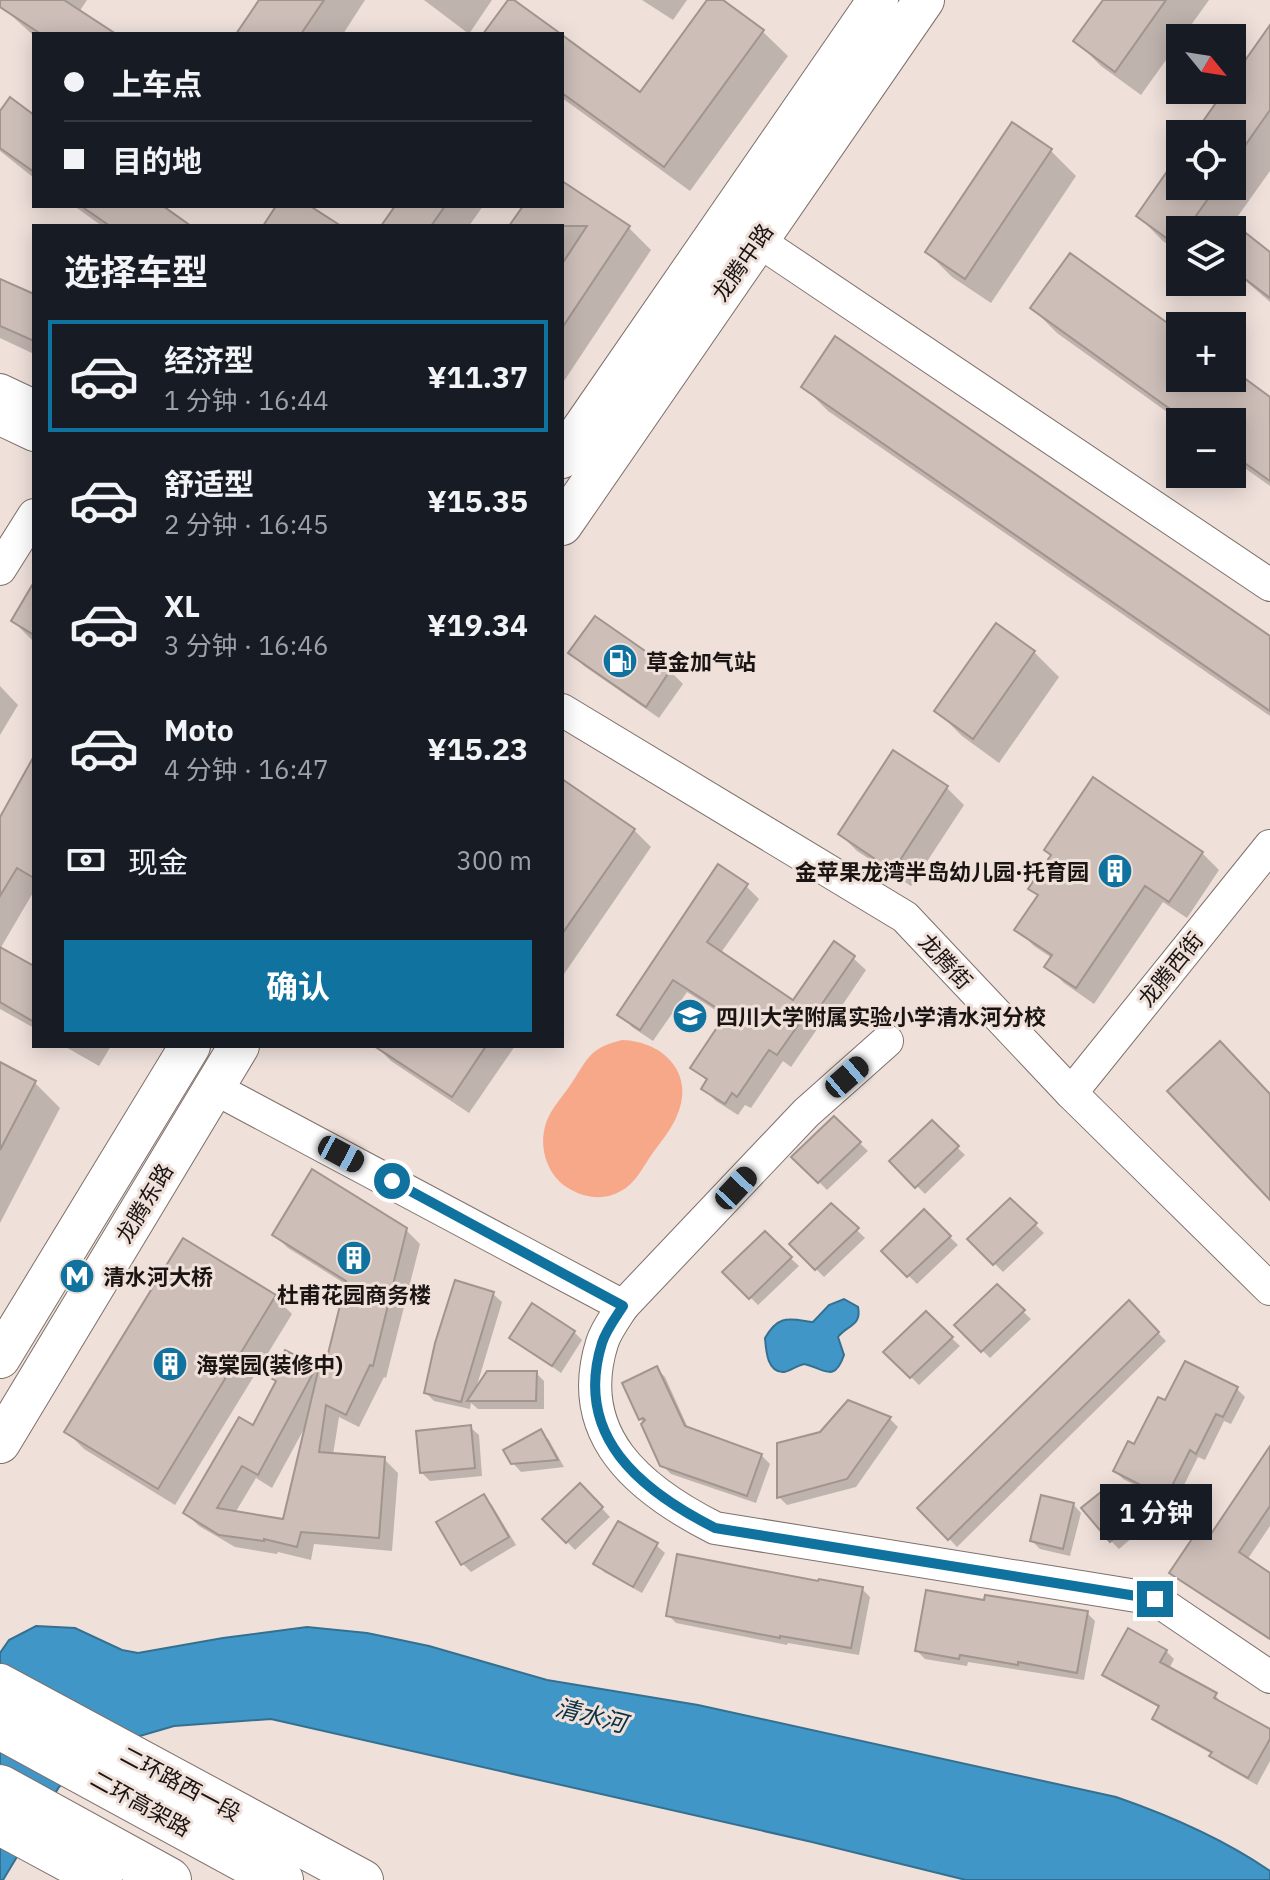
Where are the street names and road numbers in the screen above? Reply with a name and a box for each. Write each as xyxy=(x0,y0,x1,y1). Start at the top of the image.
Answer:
street label: 龙腾中路 xyxy=(705,218,779,306)
street label: 龙腾西街 xyxy=(1131,926,1209,1012)
street label: 龙腾街 xyxy=(913,927,979,995)
street label: 龙腾东路 xyxy=(109,1158,179,1248)
street label: 二环路西一段 xyxy=(116,1739,246,1827)
street label: 二环高架路 xyxy=(86,1764,196,1842)

